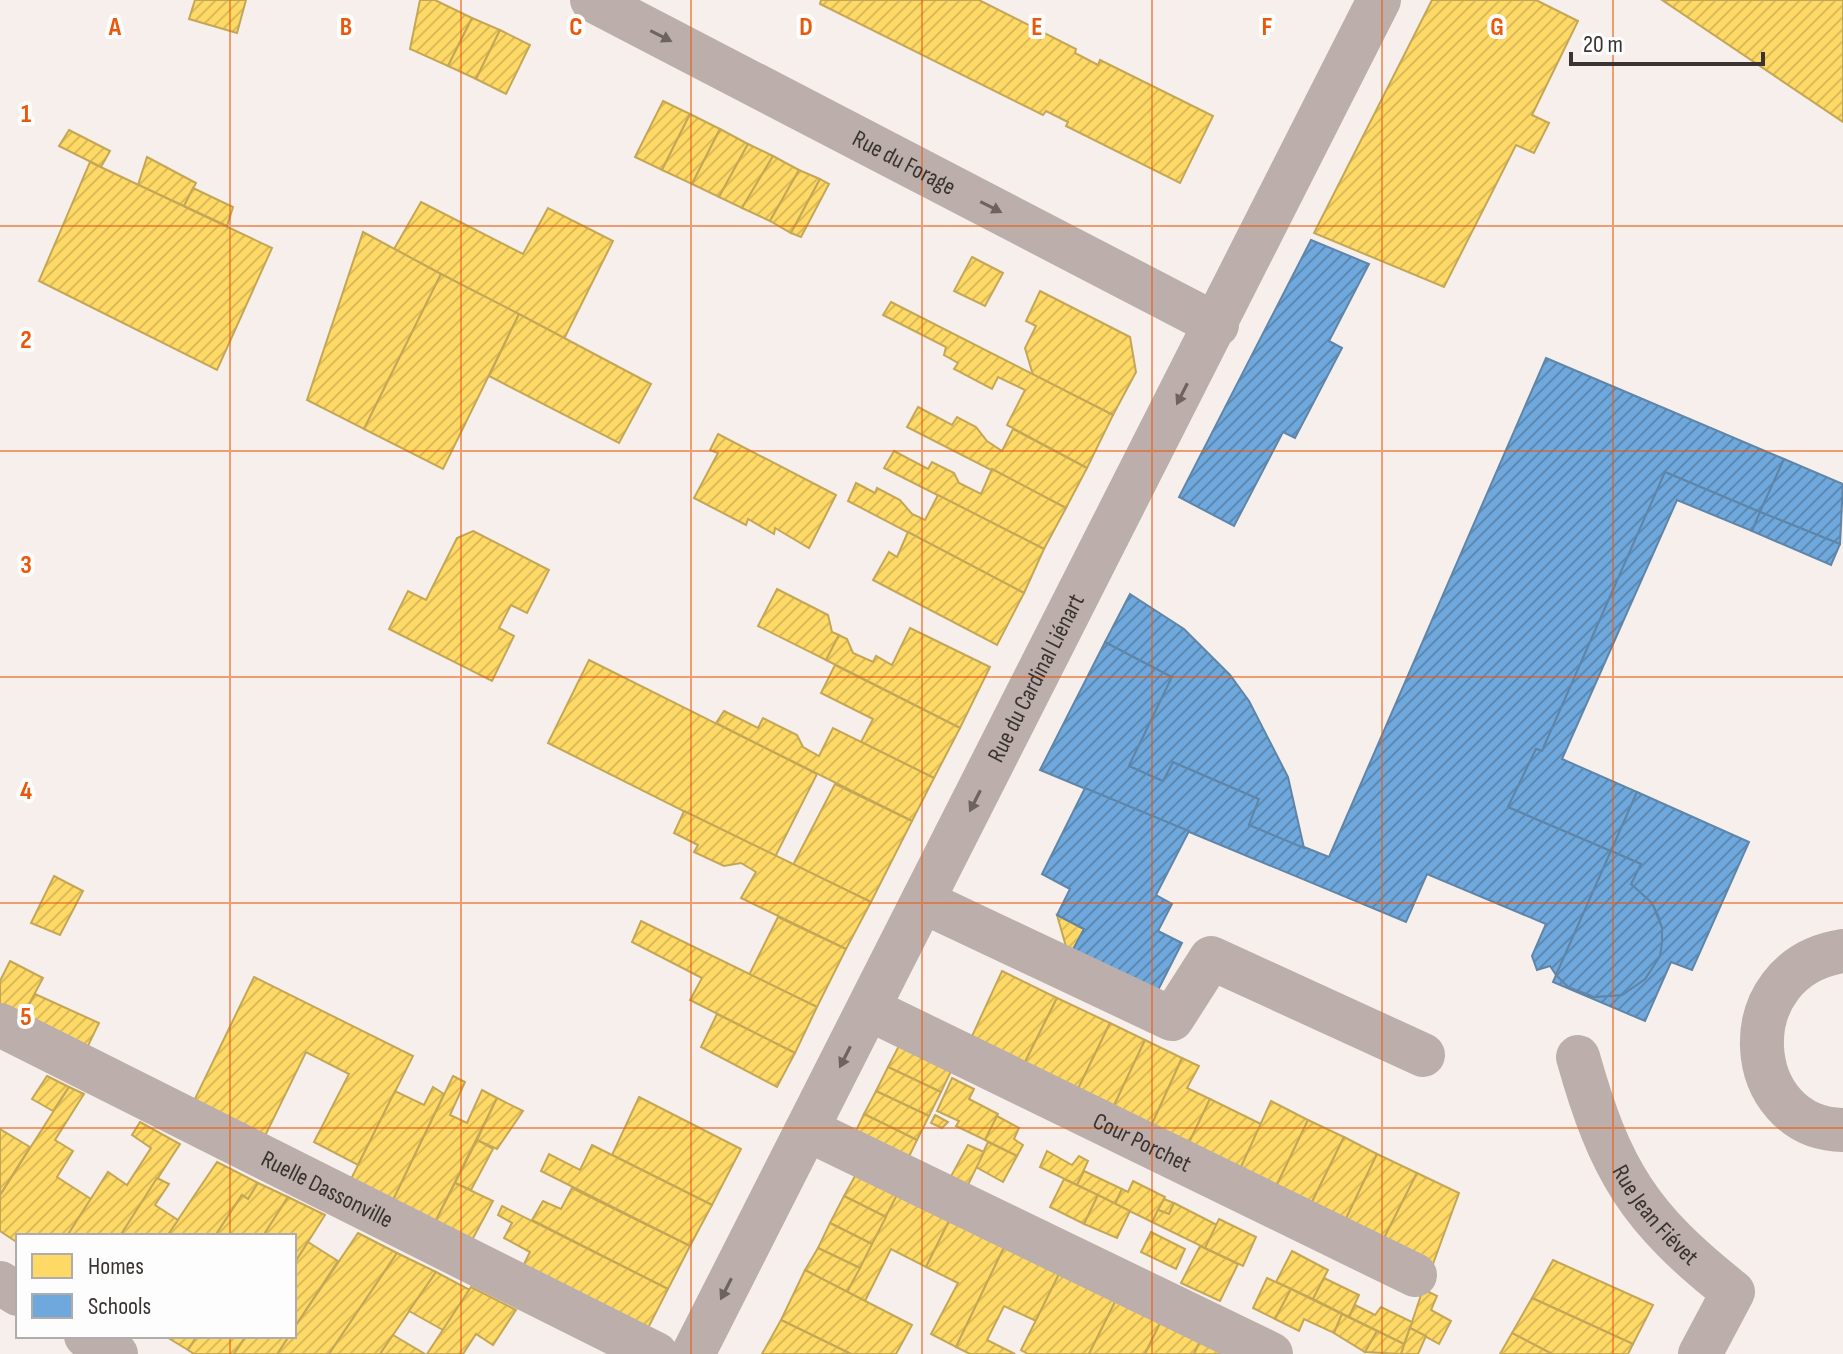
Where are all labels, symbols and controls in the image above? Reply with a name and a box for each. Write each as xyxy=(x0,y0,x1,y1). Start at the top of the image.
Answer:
text: A xyxy=(108,12,122,43)
text: B xyxy=(340,12,352,43)
text: C xyxy=(569,12,583,43)
text: D xyxy=(799,12,813,43)
text: E xyxy=(1031,12,1043,43)
text: F xyxy=(1262,12,1273,43)
text: G xyxy=(1490,12,1504,43)
scale bar xyxy=(1571,16,1763,66)
one-way arrow xyxy=(650,29,673,42)
text: 20 m xyxy=(1583,30,1623,59)
text: 1 xyxy=(21,99,31,130)
street label: Rue du Forage xyxy=(848,124,961,202)
one-way arrow xyxy=(980,201,1003,214)
text: 2 xyxy=(20,325,32,356)
one-way arrow xyxy=(1175,383,1188,406)
text: 3 xyxy=(20,550,32,581)
street label: Rue du Cardinal Liénart xyxy=(981,589,1091,767)
text: 4 xyxy=(20,776,32,807)
one-way arrow xyxy=(969,789,982,812)
text: 5 xyxy=(20,1002,32,1033)
one-way arrow xyxy=(838,1046,851,1069)
street label: Cour Porchet xyxy=(1088,1106,1196,1179)
street label: Ruelle Dassonville xyxy=(256,1144,398,1235)
street label: Rue Jean Fiévet xyxy=(1606,1160,1705,1272)
legend xyxy=(16,1234,296,1338)
text: Homes xyxy=(88,1252,144,1281)
one-way arrow xyxy=(720,1277,733,1300)
text: Schools xyxy=(88,1292,151,1321)

